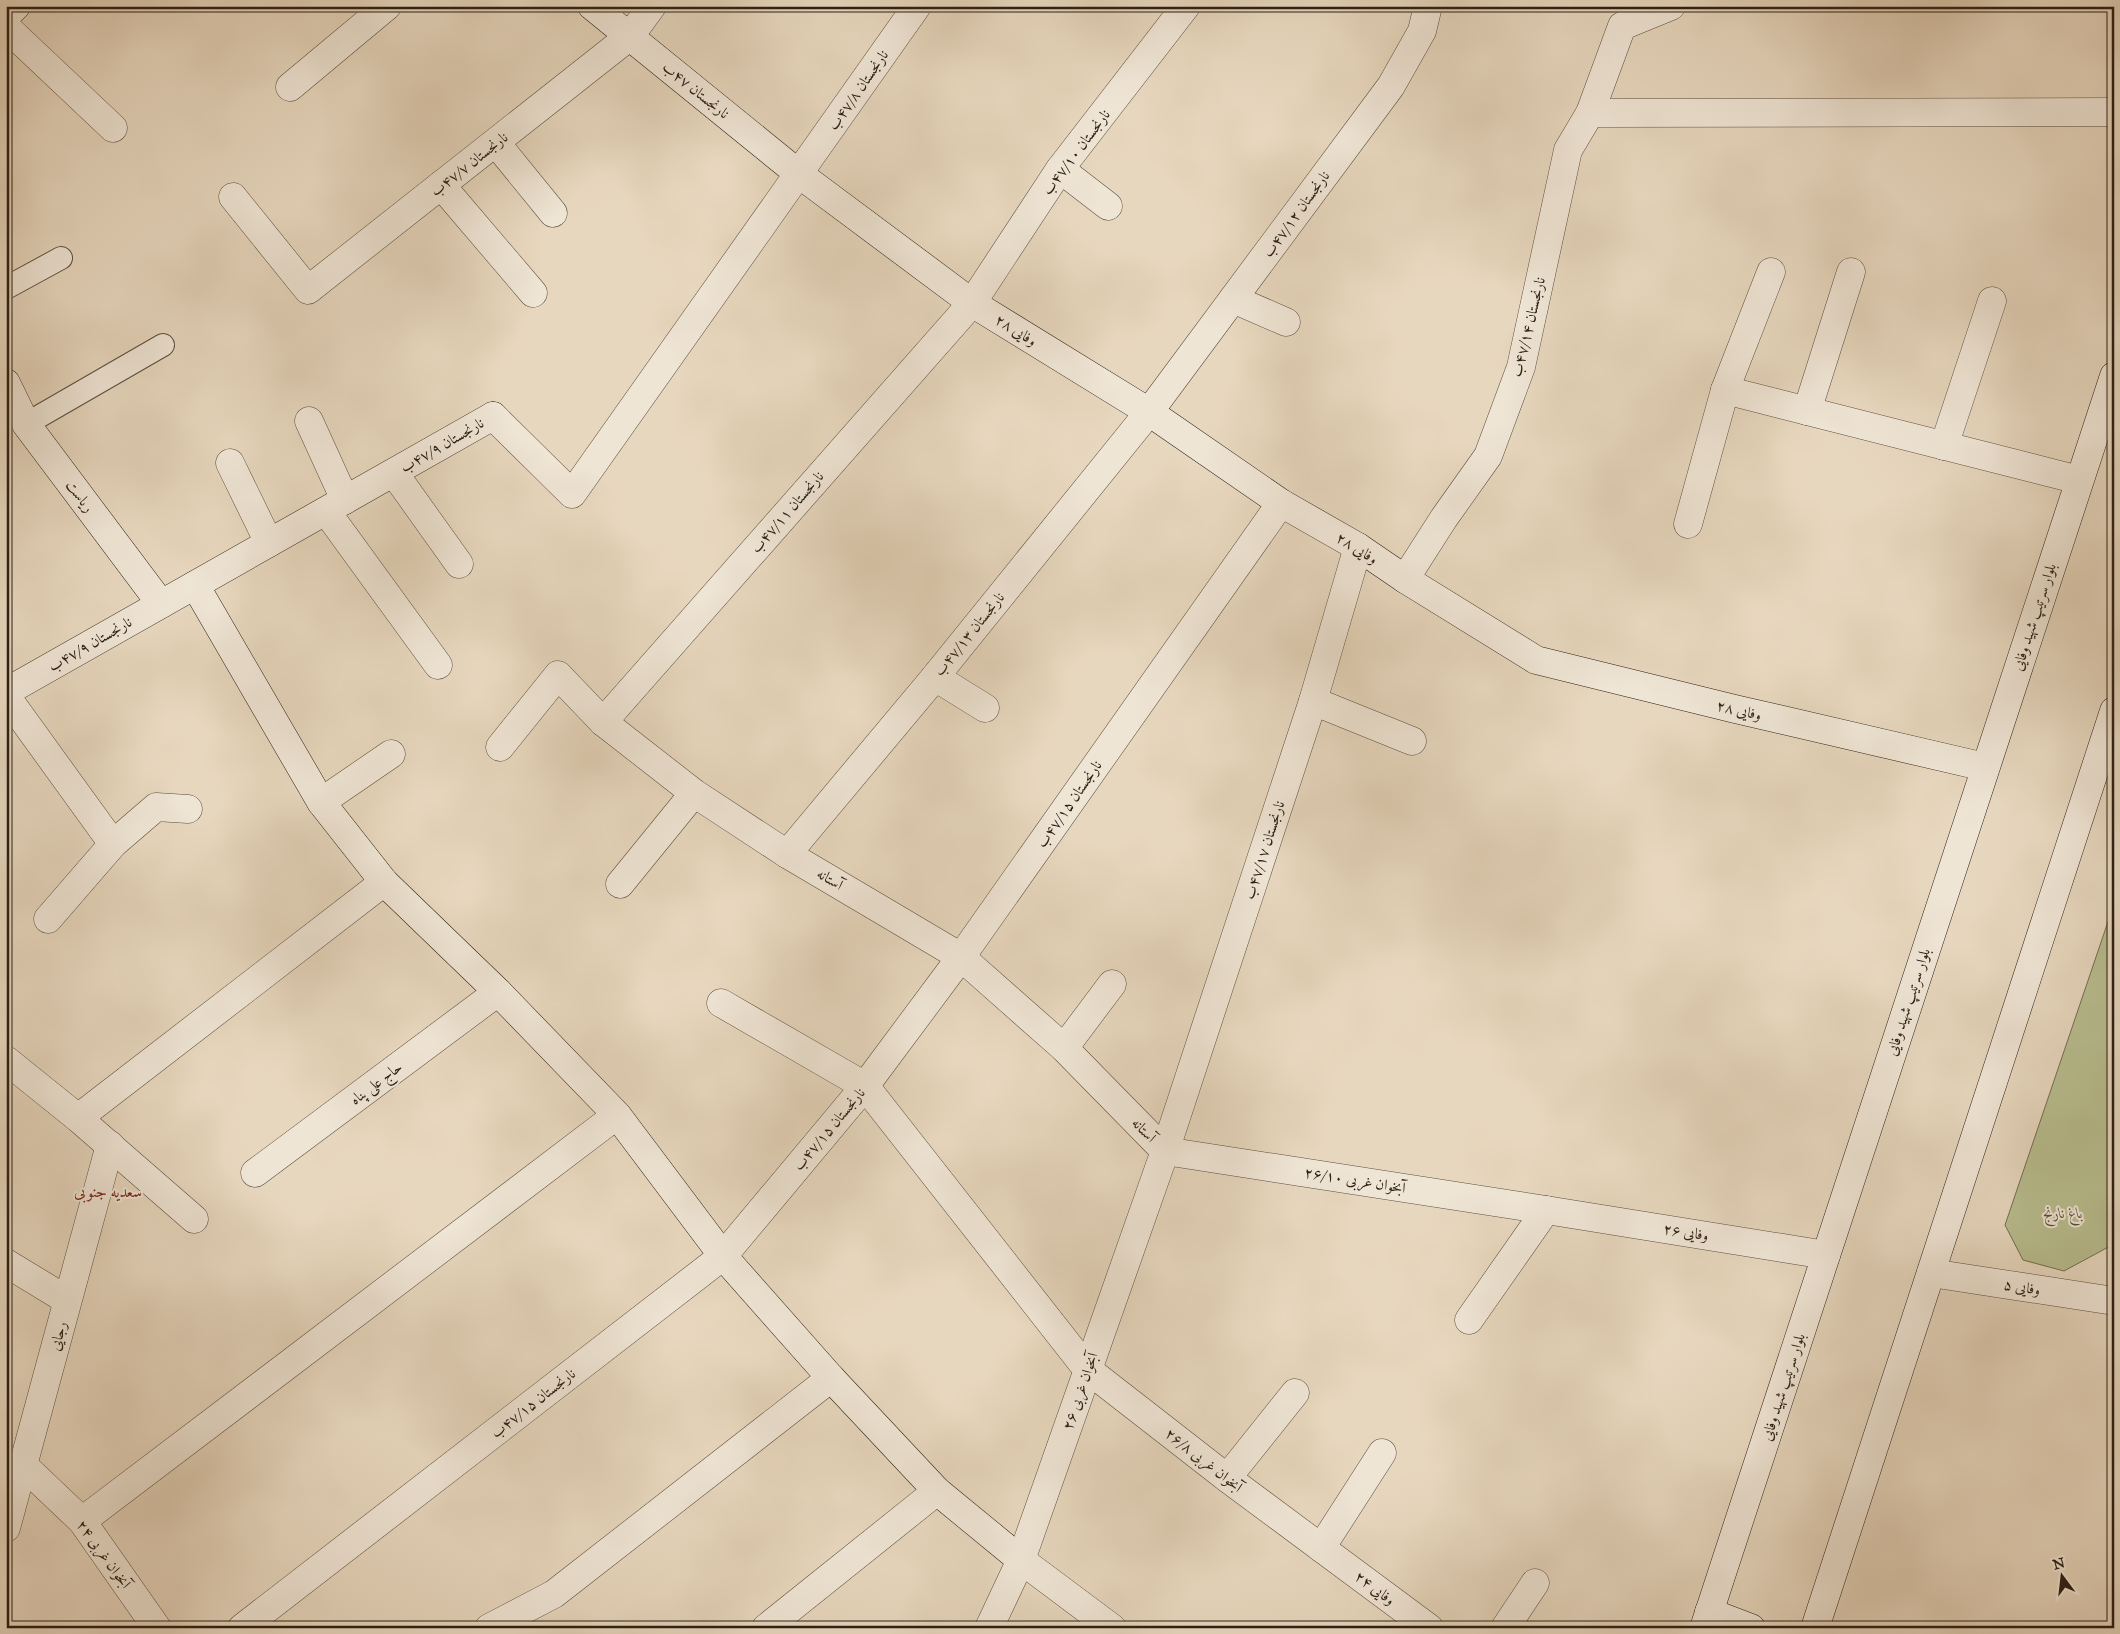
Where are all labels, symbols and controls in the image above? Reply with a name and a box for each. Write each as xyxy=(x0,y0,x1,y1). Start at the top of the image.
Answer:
street label: نارنجستان ۴۷/۸ب xyxy=(824,46,892,133)
street label: نارنجستان ۴۷ب xyxy=(659,58,733,123)
street label: نارنجستان ۴۷/۱۰ب xyxy=(1038,106,1114,198)
street label: نارنجستان ۴۷/۷ب xyxy=(427,128,512,200)
street label: نارنجستان ۴۷/۱۲ب xyxy=(1259,167,1333,261)
street label: نارنجستان ۴۷/۱۴ب xyxy=(1507,275,1549,379)
street label: وفایی ۲۸ xyxy=(991,310,1040,351)
street label: نارنجستان ۴۷/۹ب xyxy=(397,414,487,476)
street label: نارنجستان ۴۷/۱۱ب xyxy=(747,467,827,557)
street label: ریاست xyxy=(62,476,98,516)
street label: وفایی ۲۸ xyxy=(1332,528,1381,569)
street label: بلوار سرتیپ شهید وفایی xyxy=(2008,561,2062,674)
street label: نارنجستان ۴۷/۱۳ب xyxy=(930,588,1008,679)
street label: نارنجستان ۴۷/۹ب xyxy=(45,613,135,675)
street label: وفایی ۲۸ xyxy=(1714,696,1763,725)
street label: نارنجستان ۴۷/۱۵ب xyxy=(1032,757,1106,851)
street label: نارنجستان ۴۷/۱۷ب xyxy=(1240,798,1288,901)
street label: آستانه xyxy=(814,864,848,895)
street label: بلوار سرتیپ شهید وفایی xyxy=(1882,946,1936,1059)
street label: حاج علی پناه xyxy=(346,1058,408,1112)
street label: نارنجستان ۴۷/۱۵ب xyxy=(789,1084,869,1174)
street label: آستانه xyxy=(1128,1114,1161,1147)
street label: آبخوان غربی ۲۶/۱۰ xyxy=(1303,1163,1409,1199)
district label: سعدیه جنوبی xyxy=(74,1182,142,1203)
park label: باغ نارنج xyxy=(2043,1204,2083,1227)
street label: وفایی ۲۶ xyxy=(1662,1220,1710,1245)
street label: وفایی ۵ xyxy=(2002,1275,2042,1300)
street label: رجایی xyxy=(45,1319,71,1353)
street label: بلوار سرتیپ شهید وفایی xyxy=(1757,1331,1811,1444)
street label: آبخوان غربی ۲۶ xyxy=(1058,1348,1104,1433)
street label: نارنجستان ۴۷/۱۵ب xyxy=(487,1364,579,1442)
street label: آبخوان غربی ۲۶/۸ xyxy=(1160,1424,1248,1498)
street label: آبخوان غربی ۲۴ xyxy=(71,1516,136,1594)
north arrow xyxy=(2038,1552,2088,1602)
text: N xyxy=(2051,1554,2067,1574)
street label: وفایی ۲۴ xyxy=(1351,1567,1399,1610)

